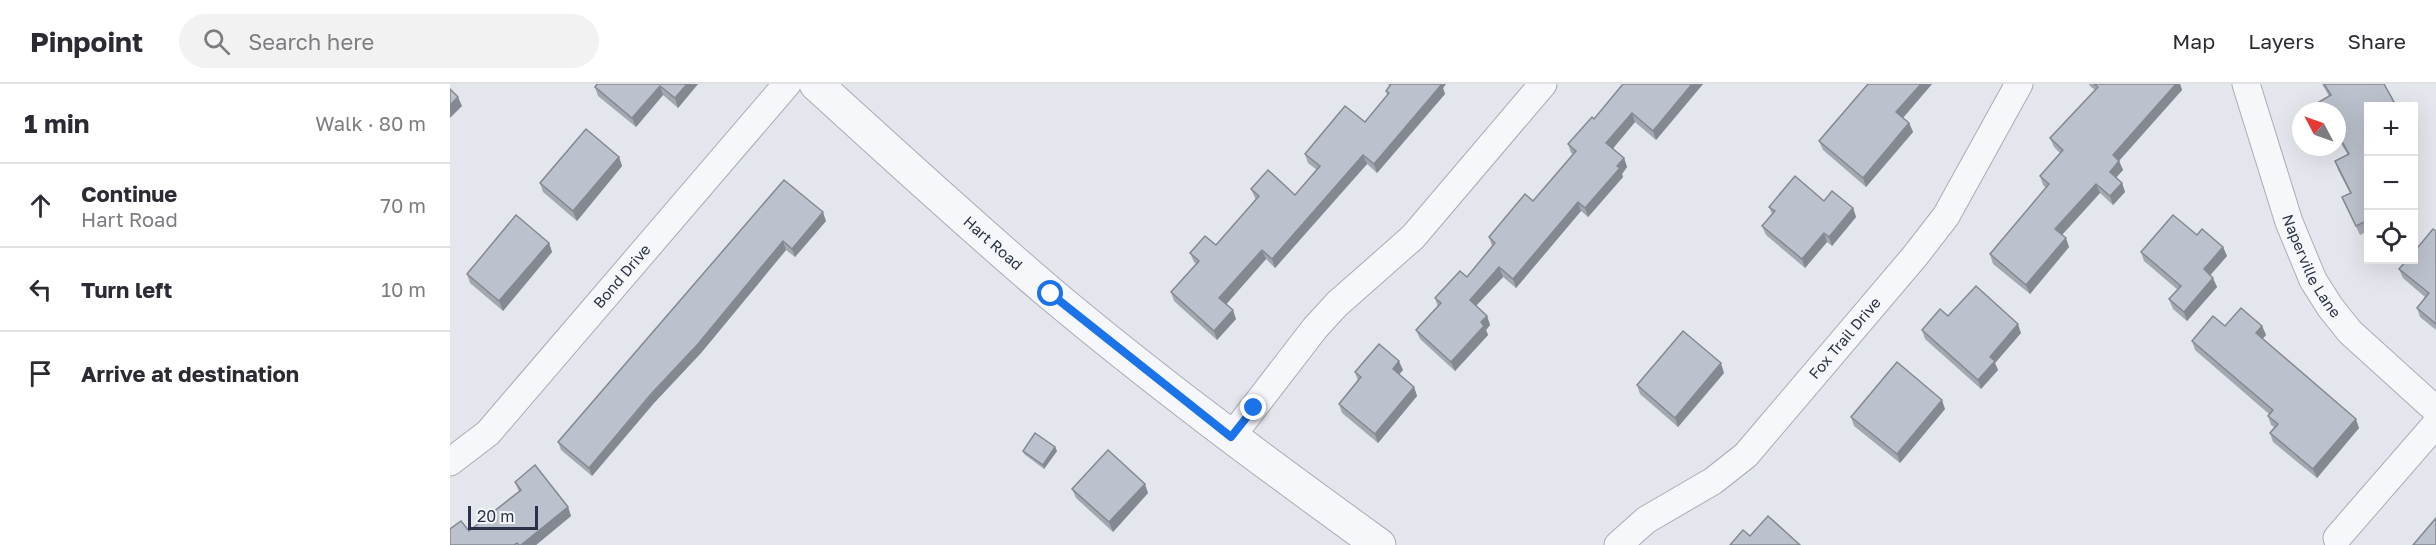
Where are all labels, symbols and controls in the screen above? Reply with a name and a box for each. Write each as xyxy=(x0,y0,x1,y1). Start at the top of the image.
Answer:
search box xyxy=(179,14,599,68)
text: Pinpoint xyxy=(30,25,143,58)
icon: search xyxy=(200,25,233,58)
text: Search here xyxy=(248,28,374,55)
text: Map xyxy=(2172,28,2215,54)
text: Layers xyxy=(2248,28,2315,54)
text: Share xyxy=(2348,28,2406,54)
north arrow xyxy=(2292,102,2346,156)
map controls xyxy=(2364,102,2418,264)
button: + xyxy=(2364,102,2418,156)
text: 1 min xyxy=(24,108,90,139)
text: Walk · 80 m xyxy=(315,111,426,135)
button: − xyxy=(2364,156,2418,210)
text: Continue xyxy=(81,180,177,207)
icon: ahead xyxy=(24,189,57,222)
text: 70 m xyxy=(380,193,426,217)
text: Hart Road xyxy=(81,207,178,231)
button: locate xyxy=(2364,210,2418,264)
street label: Hart Road xyxy=(960,212,1027,273)
street label: Naperville Lane xyxy=(2279,212,2345,321)
street label: Bond Drive xyxy=(589,240,654,311)
icon: left xyxy=(24,273,57,306)
text: Turn left xyxy=(81,276,172,303)
text: 10 m xyxy=(381,277,426,301)
route start xyxy=(1037,280,1063,306)
street label: Fox Trail Drive xyxy=(1805,293,1884,382)
icon: arrive xyxy=(24,357,57,390)
text: Arrive at destination xyxy=(81,360,299,387)
route end xyxy=(1240,394,1266,420)
scale bar xyxy=(468,503,538,530)
text: 20 m xyxy=(477,506,514,526)

